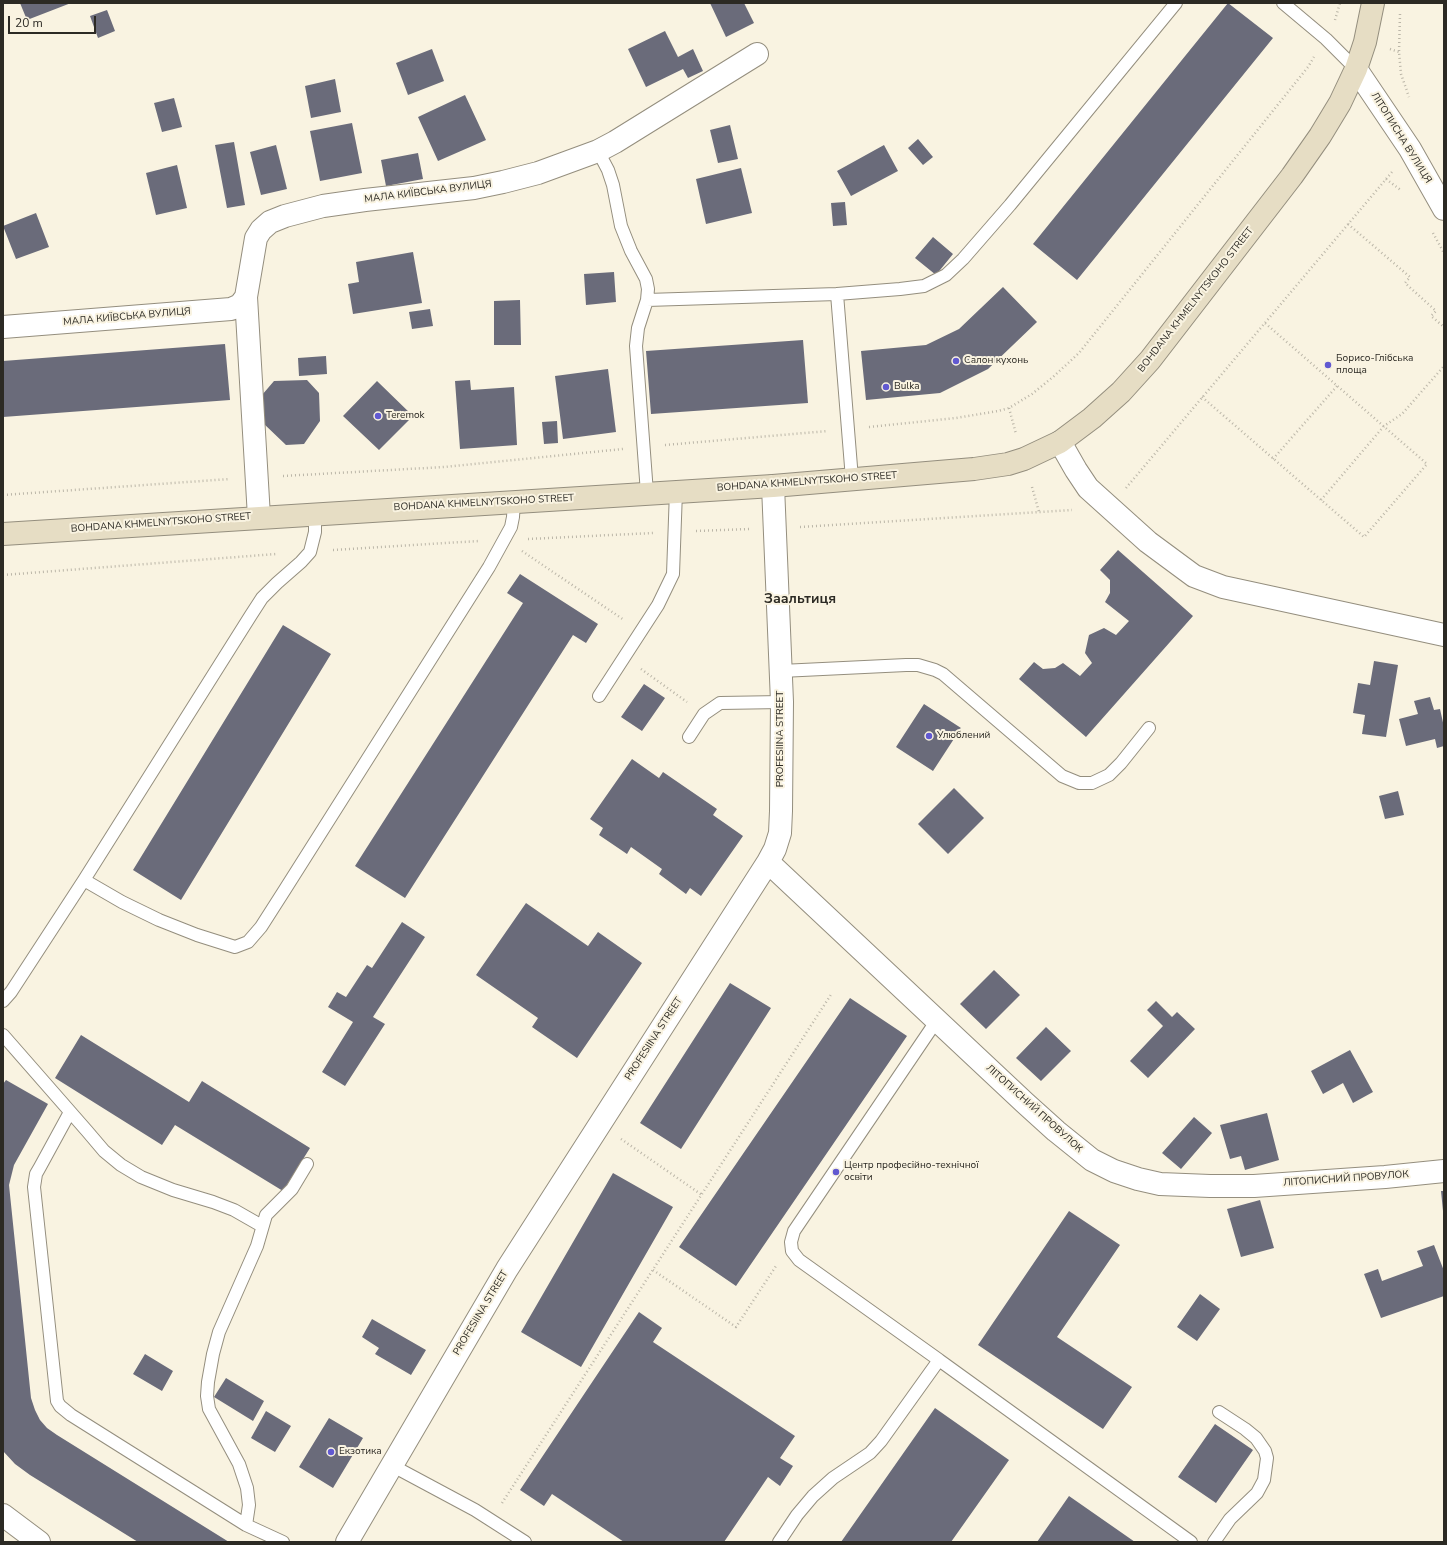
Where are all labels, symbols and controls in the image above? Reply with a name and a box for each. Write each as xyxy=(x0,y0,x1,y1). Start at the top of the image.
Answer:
scale bar xyxy=(10,8,98,34)
text: 20 m xyxy=(15,15,43,31)
street label: ЛІТОПИСНА ВУЛИЦЯ xyxy=(1368,90,1434,186)
street label: МАЛА КИЇВСЬКА ВУЛИЦЯ xyxy=(364,178,492,206)
street label: BOHDANA KHMELNYTSKOHO STREET xyxy=(1136,225,1256,375)
street label: МАЛА КИЇВСЬКА ВУЛИЦЯ xyxy=(63,305,191,329)
place label: Борисо-Глібська площа xyxy=(1336,353,1413,376)
place label: Салон кухонь xyxy=(964,355,1028,367)
marker: Салон кухонь xyxy=(951,356,961,366)
marker: Борисо-Глібська площа xyxy=(1323,360,1333,370)
place label: Bulka xyxy=(894,381,920,393)
marker: Bulka xyxy=(881,382,891,392)
place label: Teremok xyxy=(386,410,425,422)
marker: Teremok xyxy=(373,411,383,421)
street label: BOHDANA KHMELNYTSKOHO STREET xyxy=(716,470,898,494)
street label: BOHDANA KHMELNYTSKOHO STREET xyxy=(393,492,575,514)
street label: BOHDANA KHMELNYTSKOHO STREET xyxy=(70,511,252,535)
district label: Заальтиця xyxy=(764,592,836,608)
street label: PROFESIINA STREET xyxy=(775,691,787,787)
place label: Улюблений xyxy=(937,730,990,742)
marker: Улюблений xyxy=(924,731,934,741)
street label: PROFESIINA STREET xyxy=(623,995,685,1083)
street label: ЛІТОПИСНИЙ ПРОВУЛОК xyxy=(983,1062,1085,1156)
place label: Центр професійно-технічної освіти xyxy=(844,1160,979,1184)
marker: Центр професійно-технічної освіти xyxy=(831,1167,841,1177)
street label: ЛІТОПИСНИЙ ПРОВУЛОК xyxy=(1283,1169,1409,1189)
street label: PROFESIINA STREET xyxy=(451,1268,511,1358)
place label: Екзотика xyxy=(339,1446,382,1458)
marker: Екзотика xyxy=(326,1447,336,1457)

